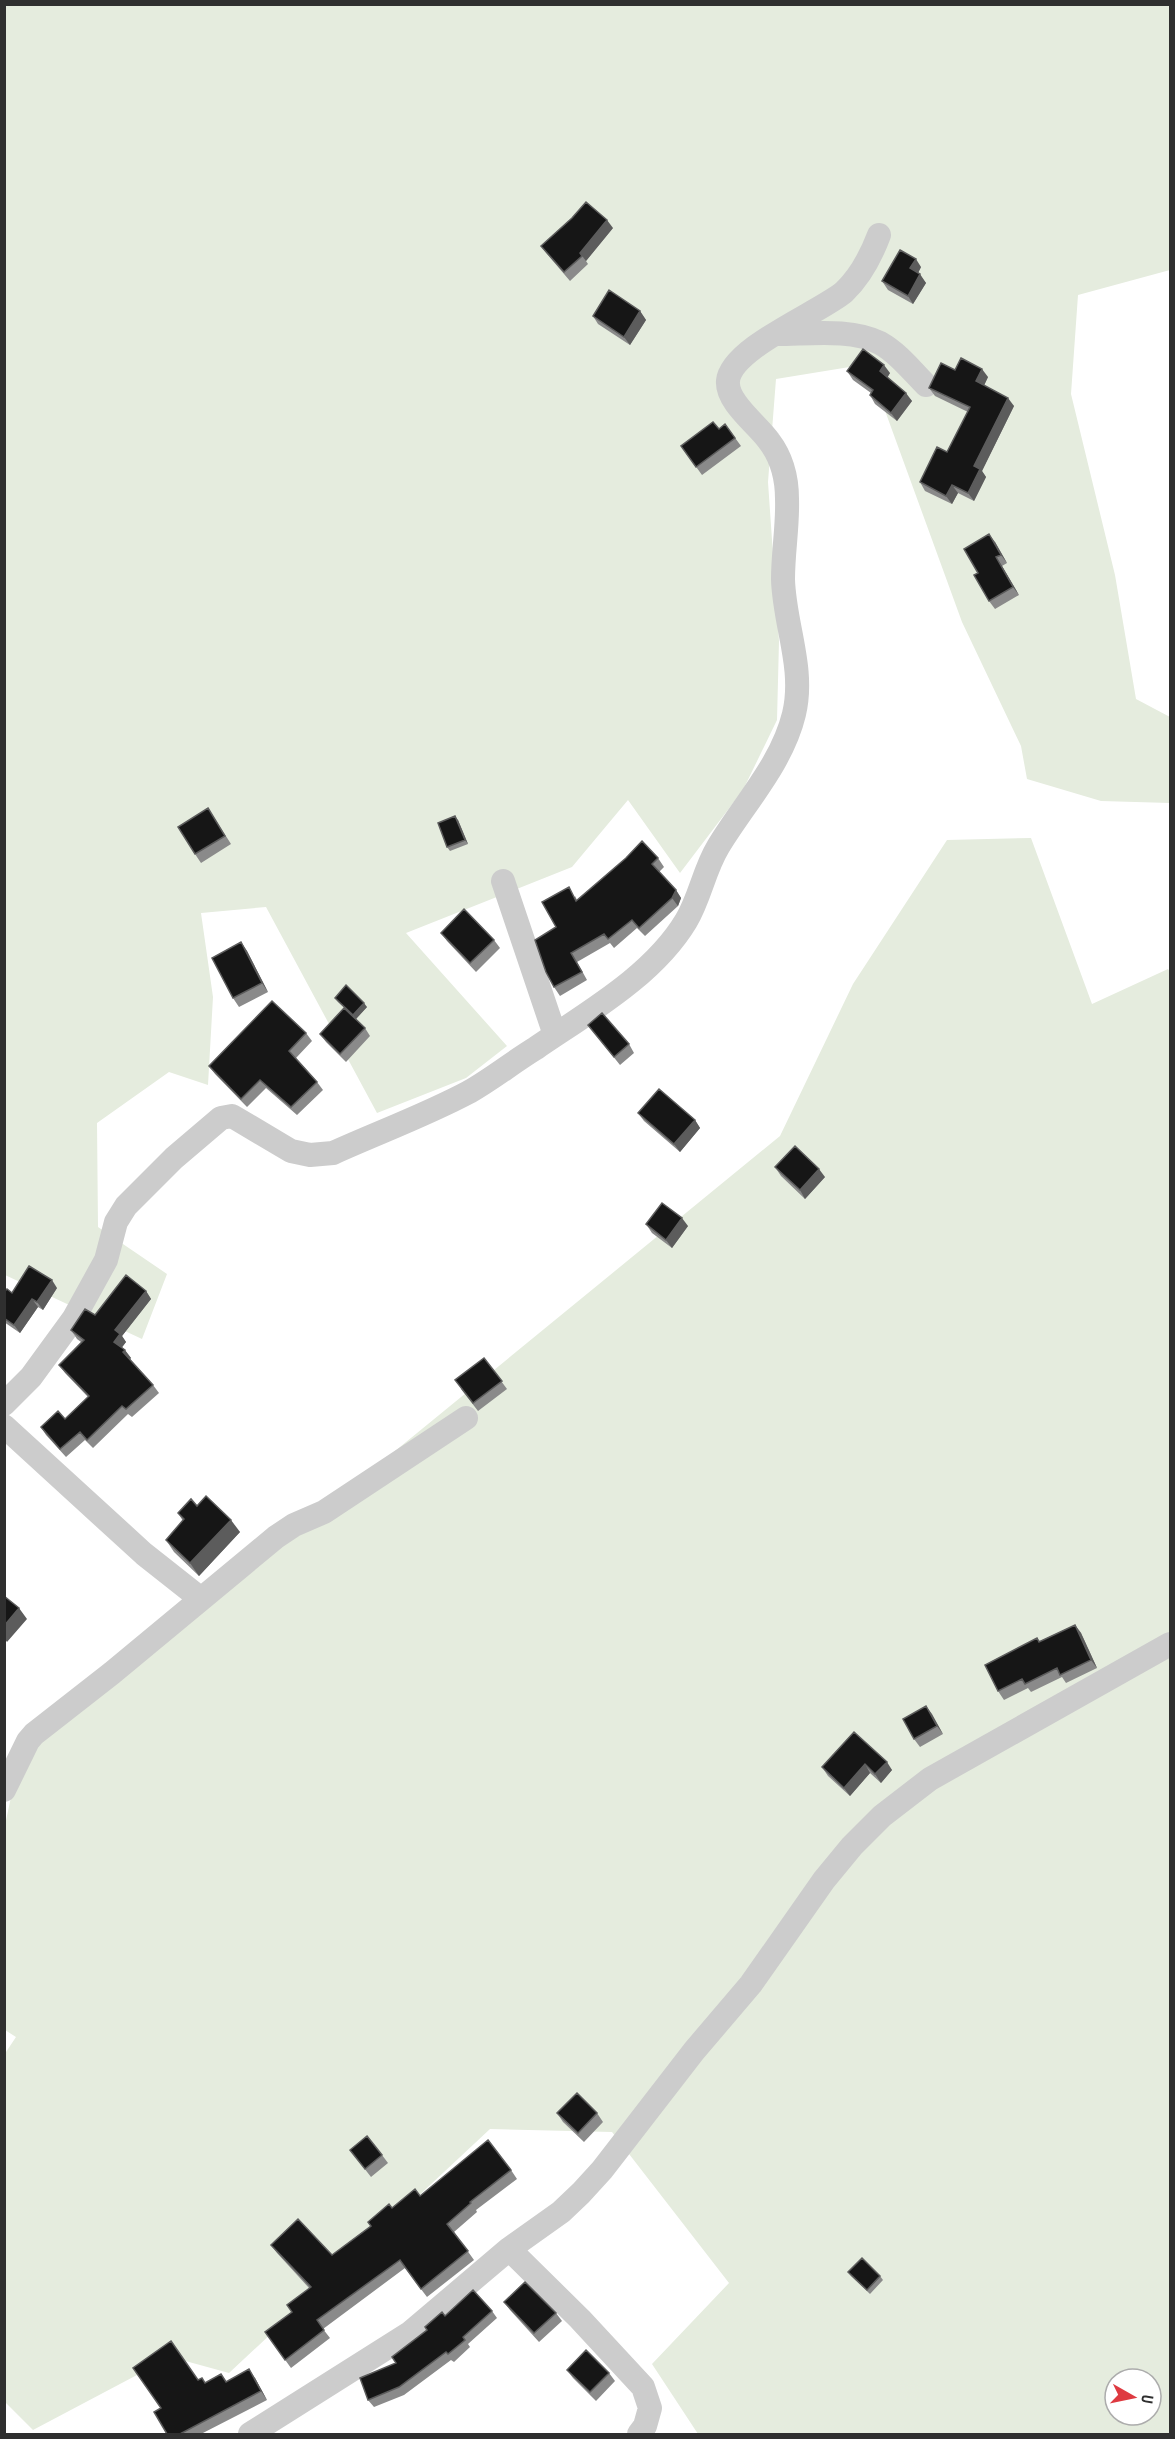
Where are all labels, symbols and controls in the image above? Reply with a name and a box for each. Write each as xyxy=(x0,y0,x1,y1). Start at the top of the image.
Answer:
north arrow xyxy=(1103,2367,1163,2427)
text: U xyxy=(1137,2394,1158,2405)

